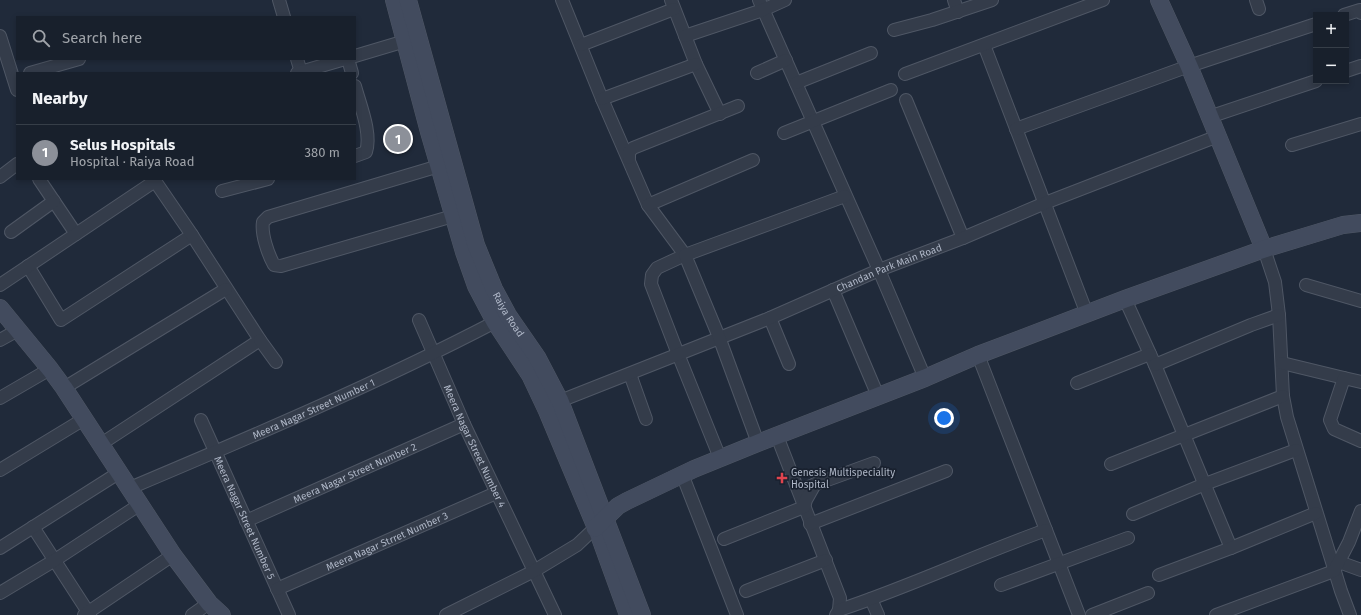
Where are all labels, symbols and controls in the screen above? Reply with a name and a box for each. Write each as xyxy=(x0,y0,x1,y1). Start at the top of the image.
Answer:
map controls xyxy=(1313,12,1349,84)
button: + xyxy=(1313,12,1349,48)
search box xyxy=(16,16,356,60)
icon: search xyxy=(30,27,52,49)
text: Search here xyxy=(62,29,142,47)
button: − xyxy=(1313,48,1349,84)
text: Nearby xyxy=(32,88,87,109)
pin: 1 xyxy=(385,124,411,154)
text: Selus Hospitals xyxy=(70,136,175,154)
text: 1 xyxy=(42,145,48,160)
text: 380 m xyxy=(305,145,340,160)
text: Hospital · Raiya Road xyxy=(70,154,194,169)
street label: Chandan Park Main Road xyxy=(835,242,944,295)
street label: Raiya Road xyxy=(490,290,526,339)
street label: Meera Nagar Street Number 1 xyxy=(251,377,377,442)
street label: Meera Nagar Street Number 4 xyxy=(441,383,508,510)
your location xyxy=(934,408,954,428)
street label: Meera Nagar Street Number 2 xyxy=(292,441,419,506)
street label: Meera Nagar Street Number 5 xyxy=(211,455,277,581)
place label: Genesis Multispeciality Hospital xyxy=(791,467,895,491)
marker: Genesis Multispeciality Hospital xyxy=(776,472,788,484)
street label: Meera Nagar Strret Number 3 xyxy=(324,510,450,574)

